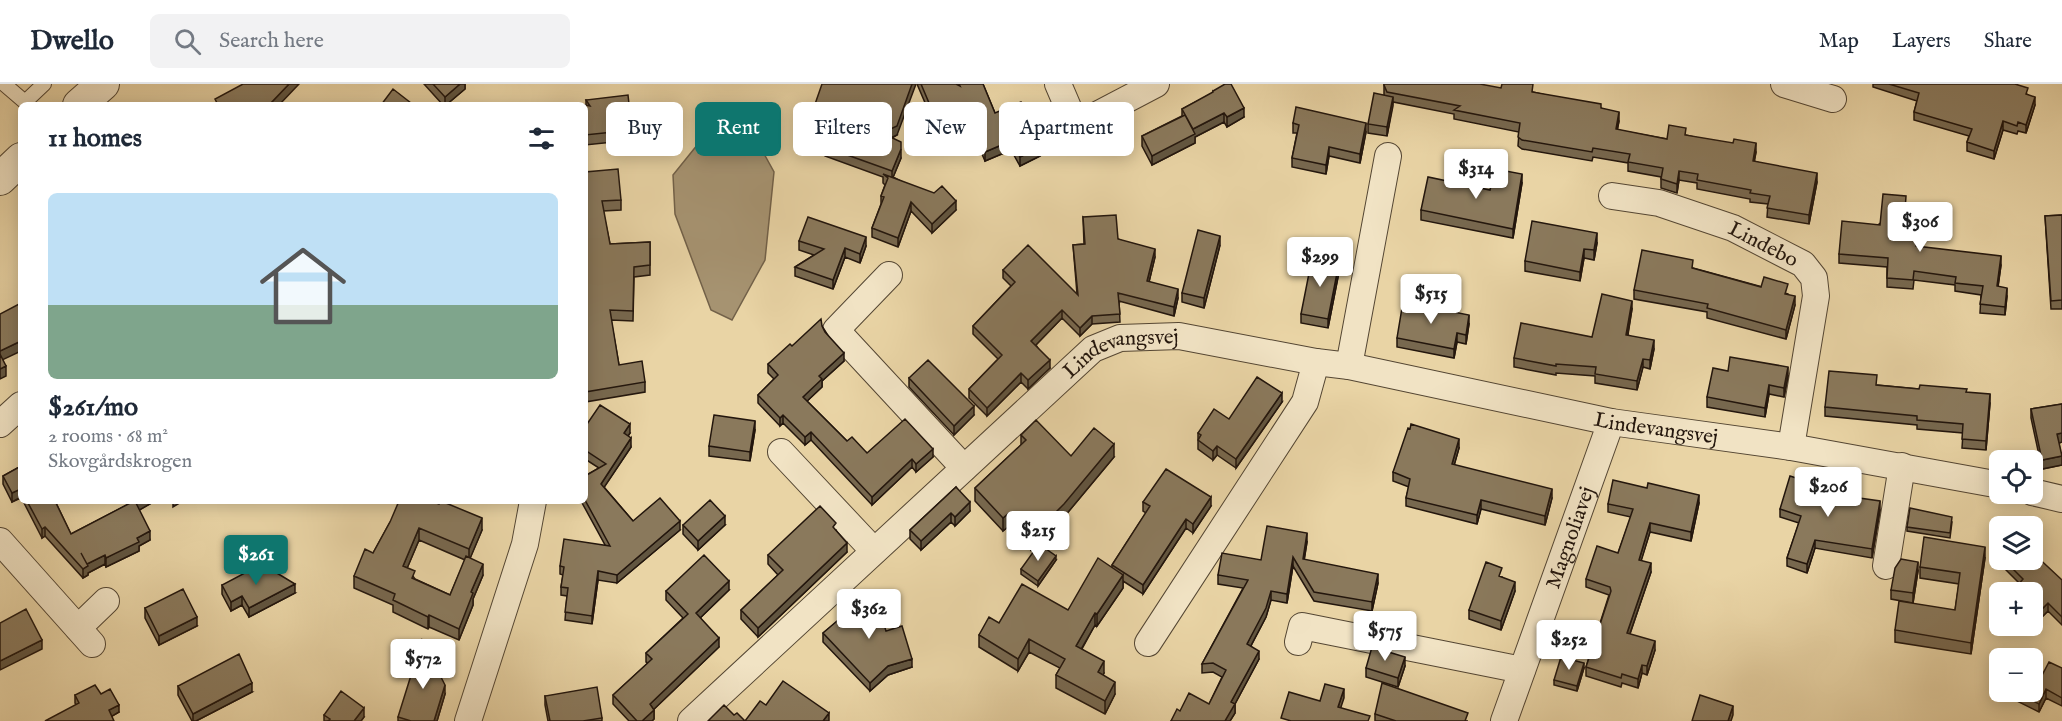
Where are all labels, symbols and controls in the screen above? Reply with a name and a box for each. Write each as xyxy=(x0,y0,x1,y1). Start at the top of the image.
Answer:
search box xyxy=(150,14,570,68)
text: Dwello xyxy=(30,24,114,59)
icon: search xyxy=(171,25,204,58)
text: Search here xyxy=(219,27,324,55)
text: Map xyxy=(1819,28,1859,55)
text: Layers xyxy=(1892,28,1951,55)
text: Share xyxy=(1984,28,2032,55)
chip: Buy xyxy=(606,102,683,156)
chip: Rent xyxy=(695,102,781,156)
chip: Filters xyxy=(793,102,892,156)
chip: New xyxy=(904,102,987,156)
chip: Apartment xyxy=(999,102,1134,156)
text: 11 homes xyxy=(48,122,142,155)
icon: filters xyxy=(525,122,558,155)
pin: $314 xyxy=(1440,149,1512,200)
text: $314 xyxy=(1458,156,1494,181)
pin: $306 xyxy=(1884,202,1956,253)
text: $306 xyxy=(1902,209,1938,234)
street label: Lindebo xyxy=(1723,216,1802,274)
icon: home xyxy=(249,232,357,340)
pin: $299 xyxy=(1284,237,1356,288)
text: $299 xyxy=(1301,244,1339,269)
pin: $515 xyxy=(1395,274,1467,325)
text: $515 xyxy=(1414,281,1448,306)
street label: Lindevangsvej xyxy=(1058,324,1179,385)
text: $261/mo xyxy=(48,391,138,424)
street label: Lindevangsvej xyxy=(1591,407,1720,452)
text: 2 rooms · 68 m² xyxy=(48,424,168,449)
text: Skovgårdskrogen xyxy=(48,449,192,474)
map controls xyxy=(1989,450,2043,702)
button: locate xyxy=(1989,450,2043,504)
pin: $206 xyxy=(1792,467,1864,518)
text: $206 xyxy=(1809,474,1847,499)
street label: Magnoliavej xyxy=(1540,483,1602,593)
pin: $215 xyxy=(1002,511,1074,562)
button: layers xyxy=(1989,516,2043,570)
text: $215 xyxy=(1020,518,1056,543)
pin: $261 xyxy=(220,535,292,586)
text: $261 xyxy=(238,542,274,567)
button: + xyxy=(1989,582,2043,636)
pin: $362 xyxy=(833,589,905,640)
text: $362 xyxy=(851,596,887,621)
pin: $575 xyxy=(1349,611,1421,662)
text: $575 xyxy=(1368,618,1402,643)
pin: $252 xyxy=(1533,620,1605,671)
text: $252 xyxy=(1551,627,1587,652)
pin: $572 xyxy=(387,639,459,690)
text: $572 xyxy=(404,646,442,671)
button: − xyxy=(1989,648,2043,702)

